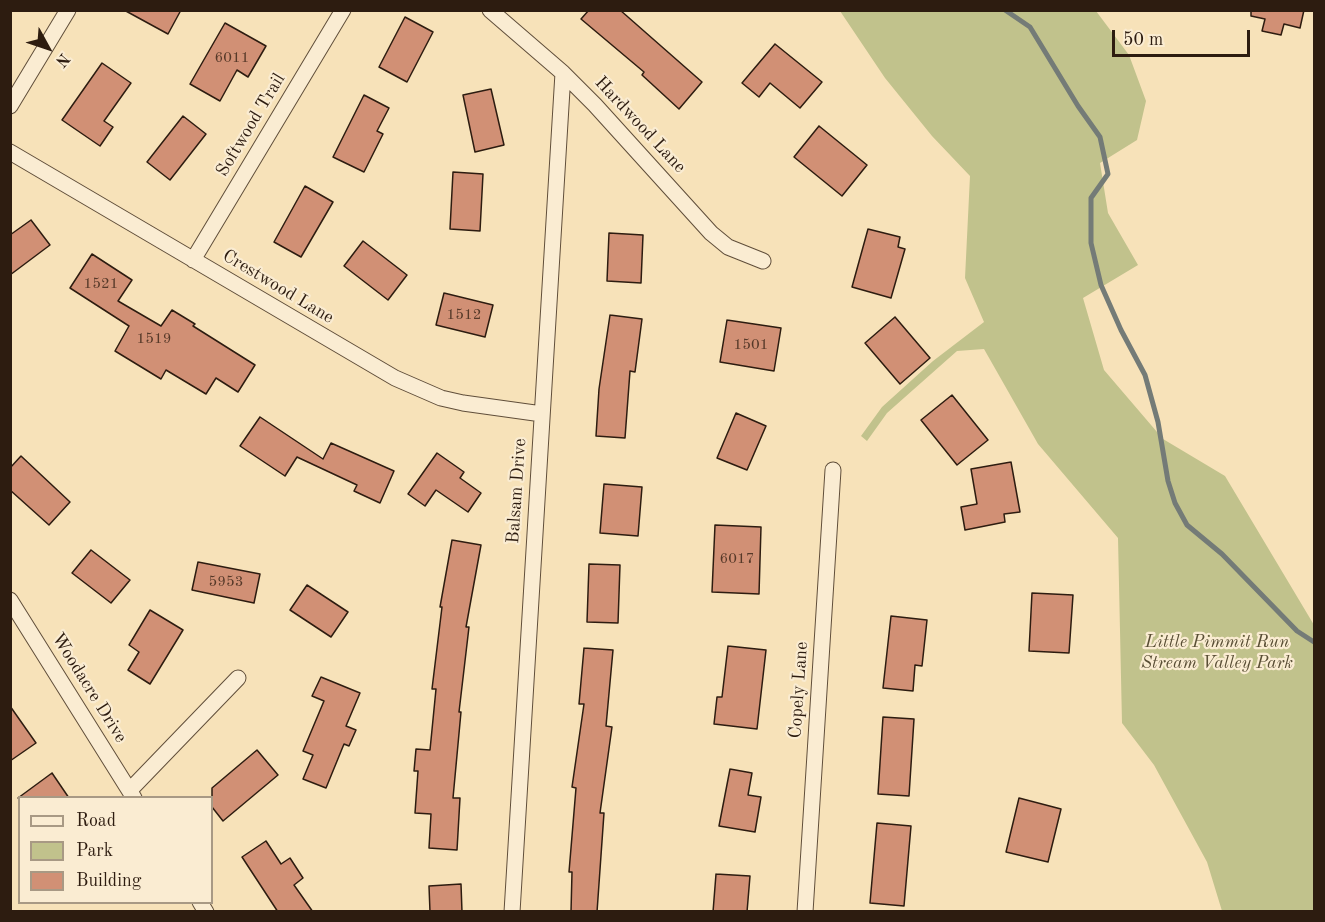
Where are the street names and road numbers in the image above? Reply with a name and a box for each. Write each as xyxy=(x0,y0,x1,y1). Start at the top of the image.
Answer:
street label: Softwood Trail xyxy=(212,69,290,181)
street label: Hardwood Lane xyxy=(590,72,690,178)
street label: Crestwood Lane xyxy=(218,245,338,329)
street label: Balsam Drive xyxy=(503,438,531,544)
street label: Woodacre Drive xyxy=(47,629,131,747)
street label: Copely Lane xyxy=(785,641,813,739)

